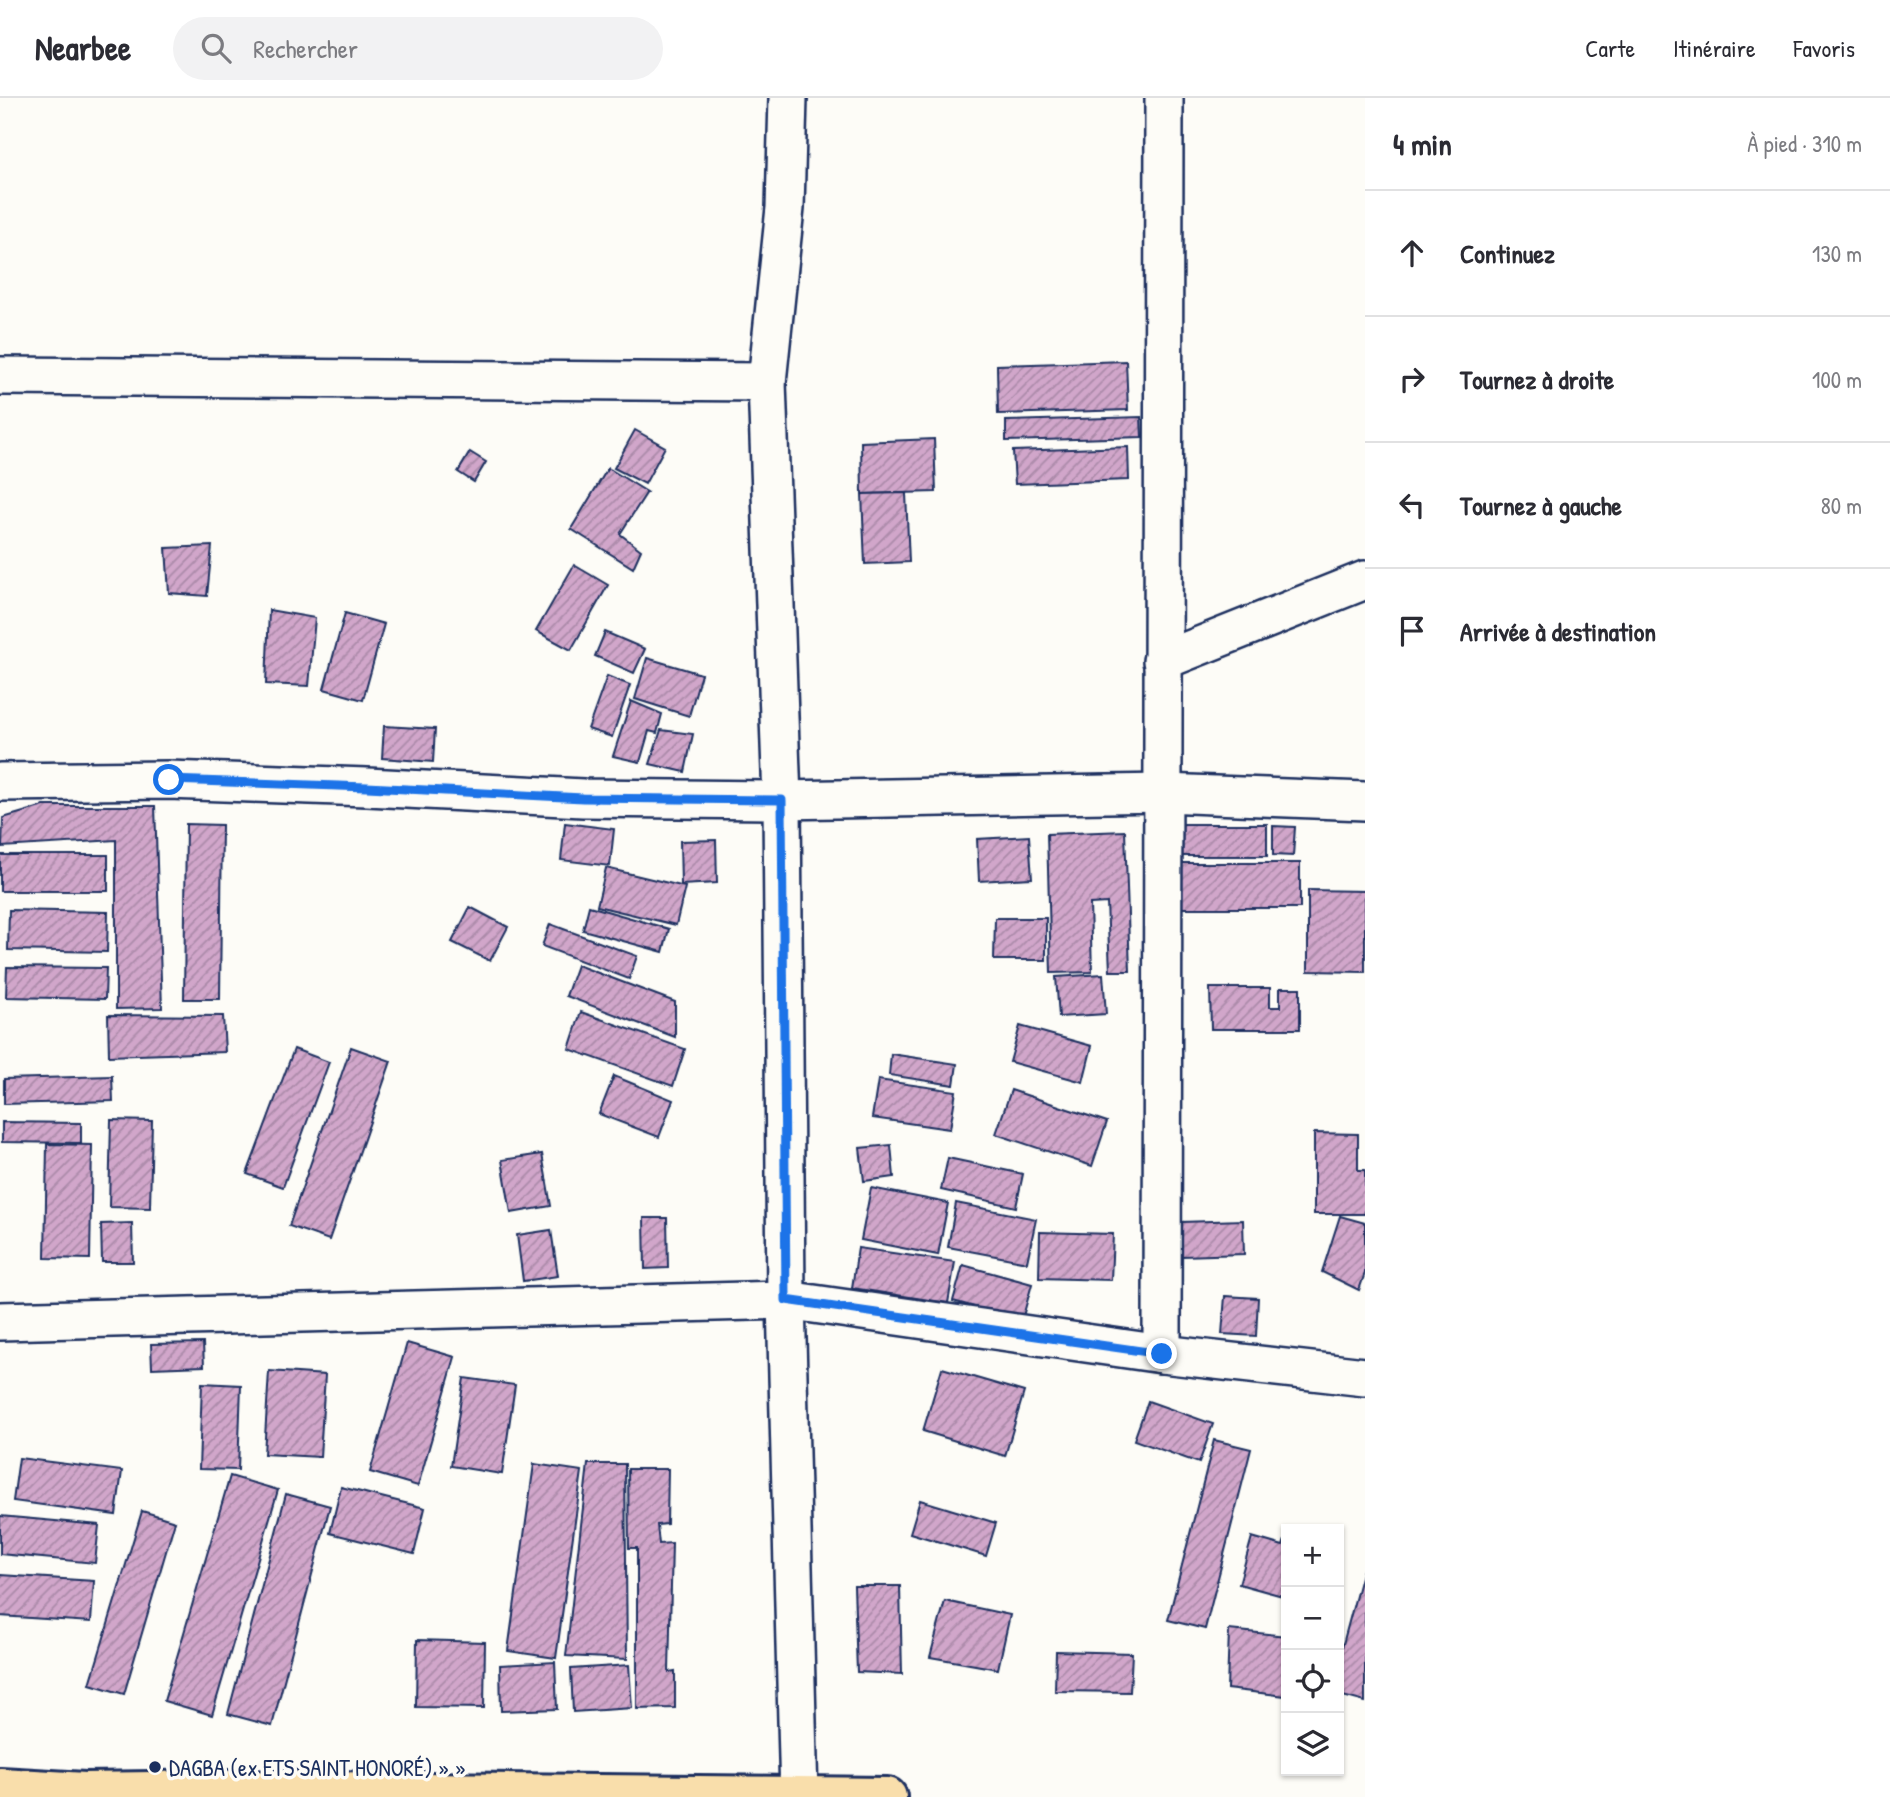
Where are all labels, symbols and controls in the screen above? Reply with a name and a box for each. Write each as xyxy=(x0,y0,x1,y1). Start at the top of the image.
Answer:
search box xyxy=(173,17,663,80)
text: Nearbee xyxy=(35,26,131,70)
icon: search xyxy=(197,29,235,67)
text: Rechercher xyxy=(253,31,358,66)
text: Carte xyxy=(1585,32,1635,64)
text: Itinéraire xyxy=(1673,32,1755,64)
text: Favoris xyxy=(1793,32,1855,64)
text: 4 min xyxy=(1393,124,1452,164)
text: À pied · 310 m xyxy=(1747,128,1862,159)
icon: ahead xyxy=(1393,234,1431,272)
text: Continuez xyxy=(1460,236,1555,271)
text: 130 m xyxy=(1812,238,1862,269)
icon: right xyxy=(1393,360,1431,398)
text: Tournez à droite xyxy=(1460,362,1614,397)
text: 100 m xyxy=(1812,364,1862,395)
icon: left xyxy=(1393,486,1431,524)
text: Tournez à gauche xyxy=(1460,488,1622,523)
text: 80 m xyxy=(1821,490,1862,521)
icon: arrive xyxy=(1393,612,1431,650)
text: Arrivée à destination xyxy=(1460,614,1656,649)
route start xyxy=(153,764,184,795)
route end xyxy=(1146,1338,1177,1369)
map controls xyxy=(1281,1524,1344,1776)
button: + xyxy=(1281,1524,1344,1587)
button: − xyxy=(1281,1587,1344,1650)
button: locate xyxy=(1281,1650,1344,1713)
button: layers xyxy=(1281,1713,1344,1776)
place label: DAGBA (ex ETS SAINT HONORÉ) » » xyxy=(169,1752,467,1783)
marker: DAGBA (ex ETS SAINT HONORÉ) » » xyxy=(147,1759,163,1775)

